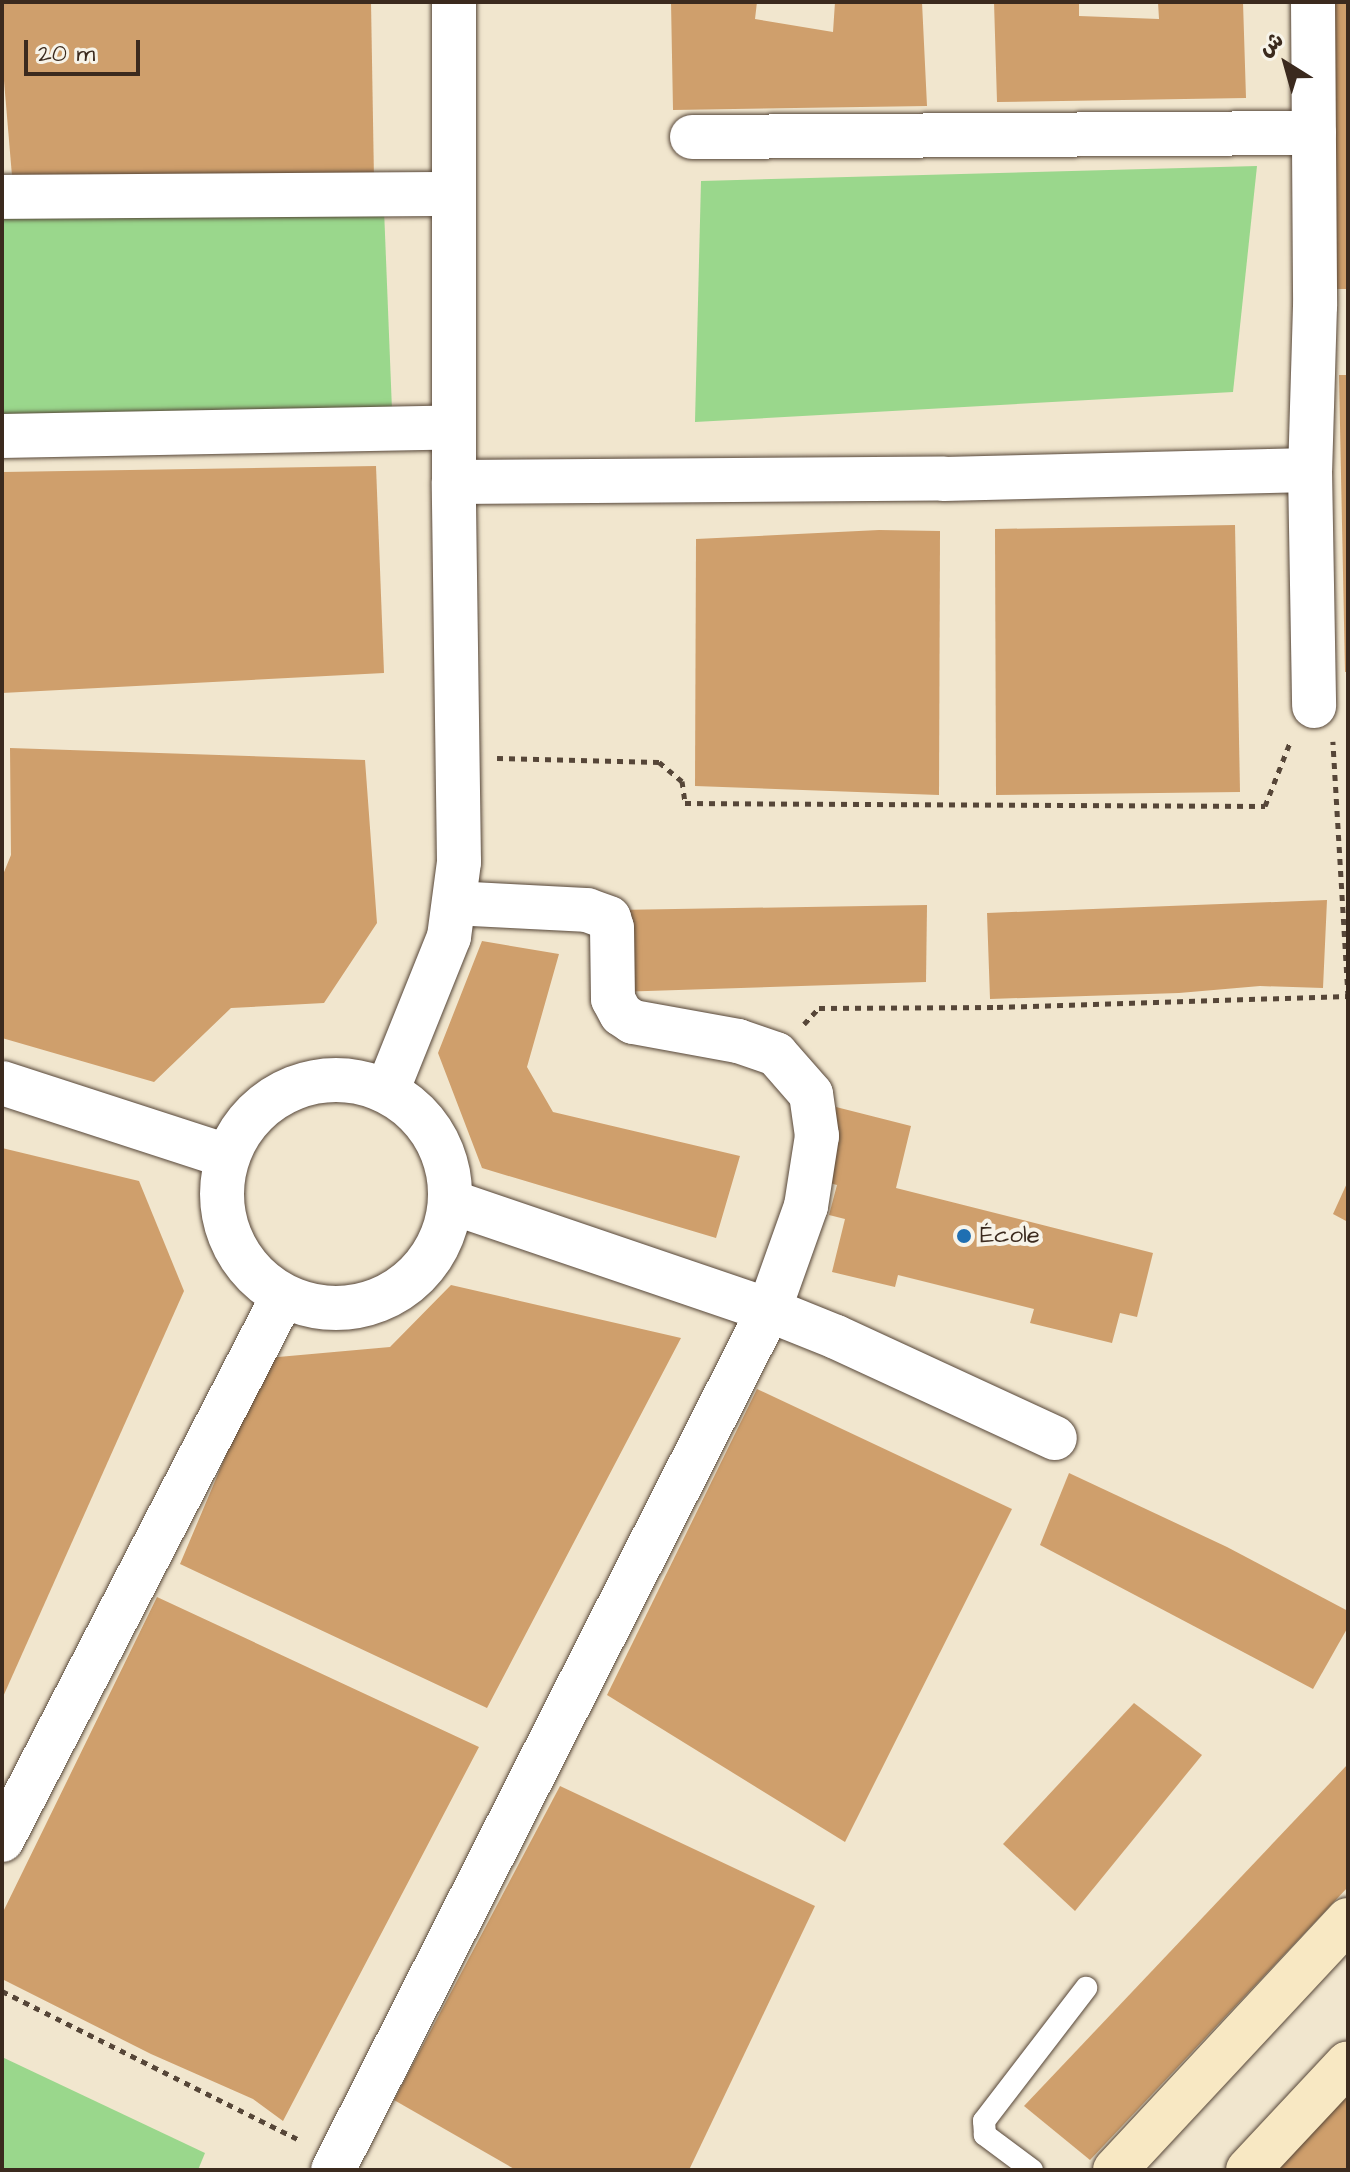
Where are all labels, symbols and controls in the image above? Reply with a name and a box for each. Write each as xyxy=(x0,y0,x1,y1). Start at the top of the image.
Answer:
scale bar xyxy=(28,24,144,74)
north arrow xyxy=(1246,24,1326,104)
text: ش xyxy=(1252,25,1290,64)
text: 20 m xyxy=(38,37,95,71)
place label: École xyxy=(980,1222,1040,1250)
marker: École xyxy=(955,1227,973,1245)

